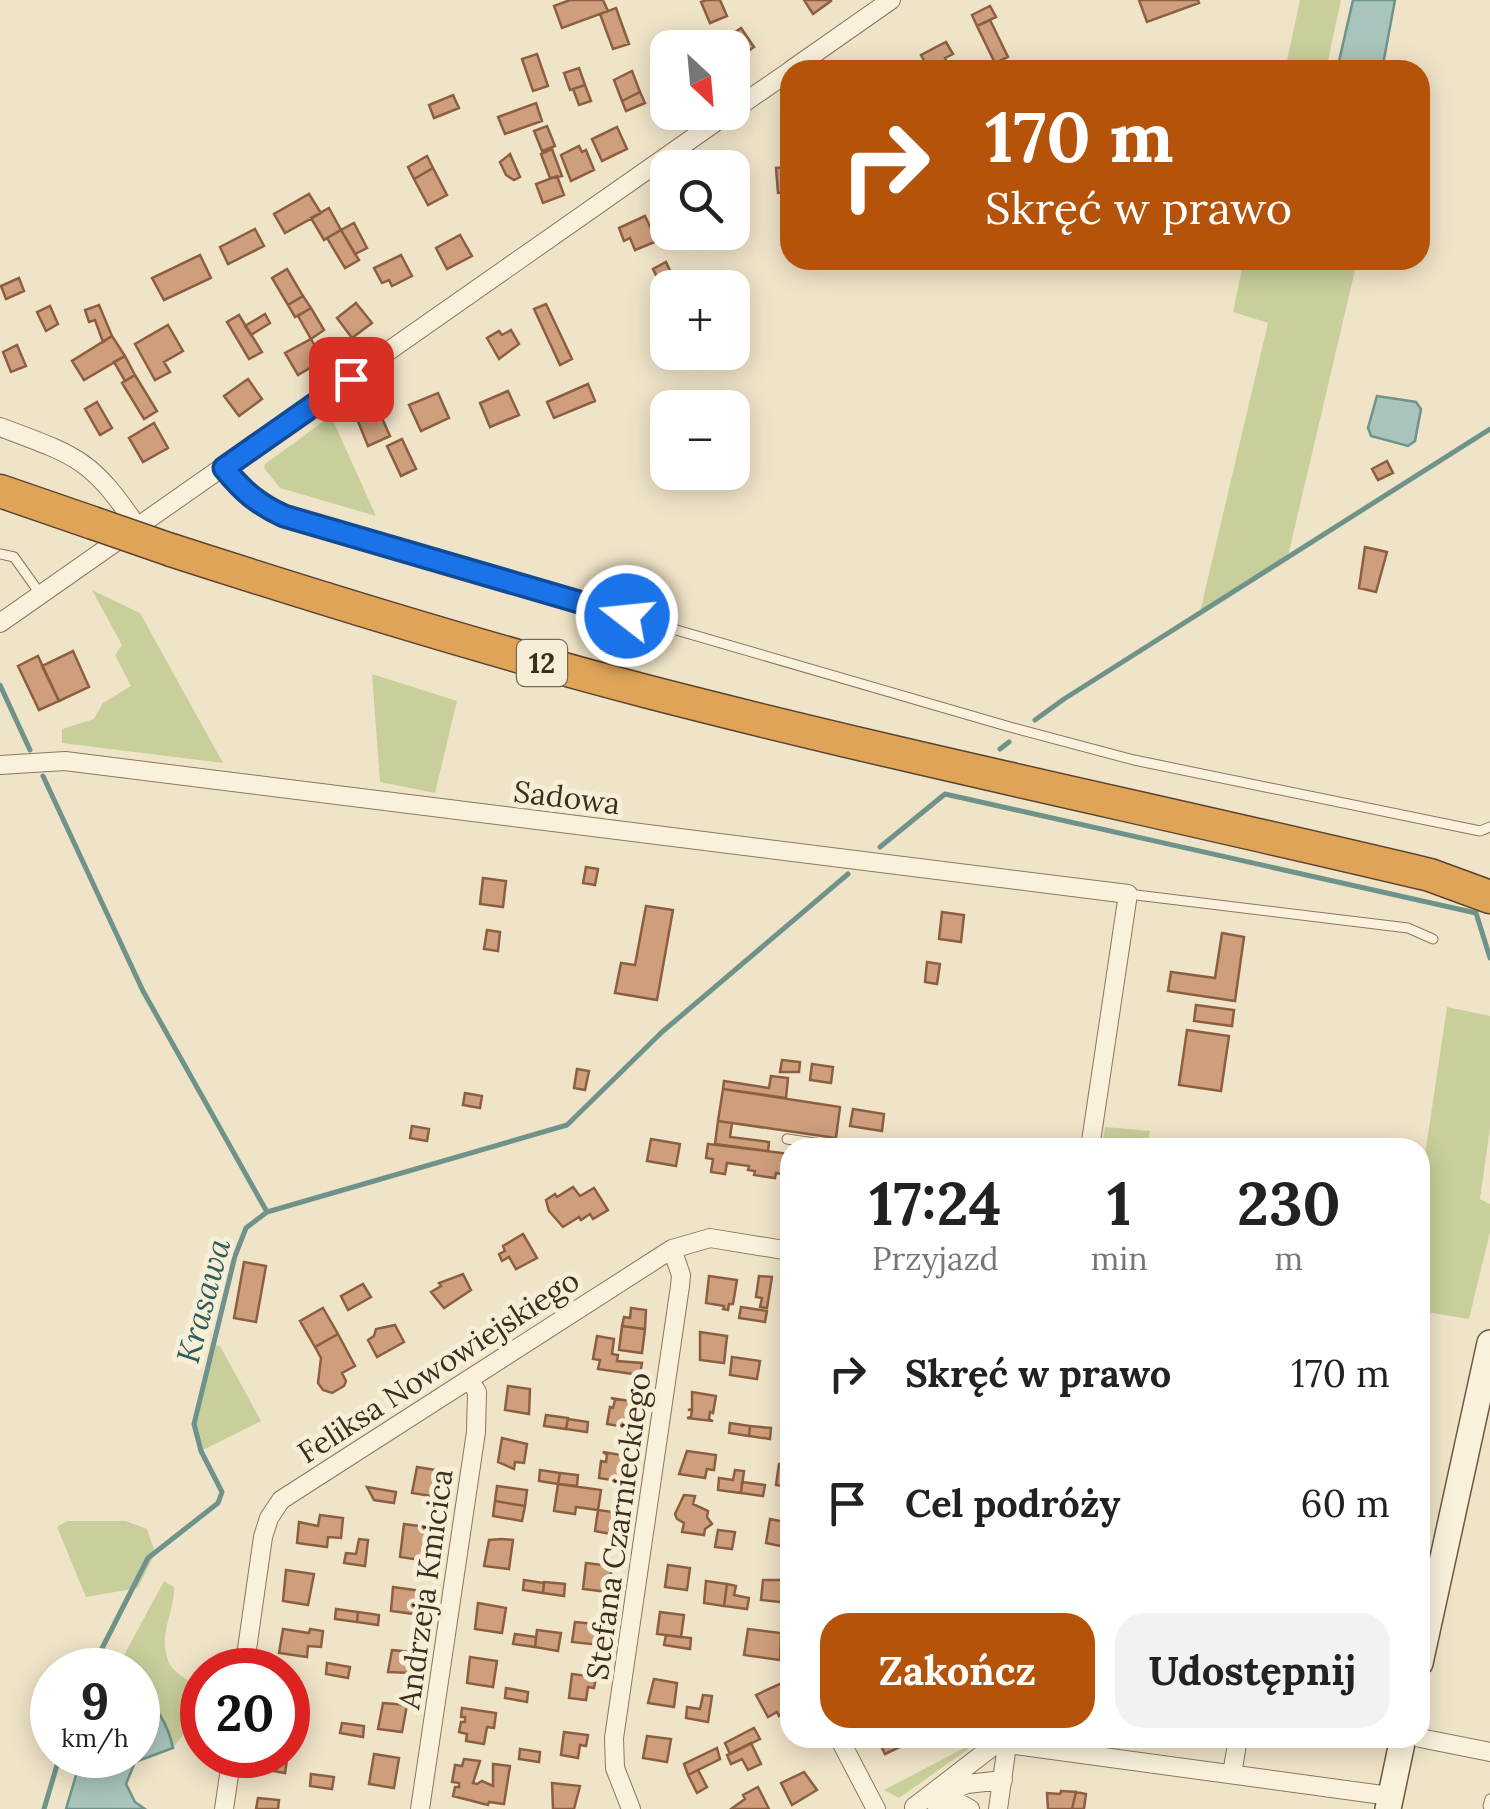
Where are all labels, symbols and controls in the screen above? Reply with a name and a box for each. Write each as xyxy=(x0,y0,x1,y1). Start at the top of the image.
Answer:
north arrow xyxy=(650,30,750,130)
map controls xyxy=(650,30,750,490)
text: 170 m xyxy=(985,92,1174,181)
icon: right xyxy=(820,100,950,230)
button: search xyxy=(650,150,750,250)
text: Skręć w prawo xyxy=(985,179,1292,236)
button: + xyxy=(650,270,750,370)
pin xyxy=(309,337,394,422)
icon: arrive xyxy=(324,352,379,407)
button: − xyxy=(650,390,750,490)
position arrow xyxy=(575,564,679,668)
road number: 12 xyxy=(517,640,567,686)
street label: Sadowa xyxy=(512,772,622,822)
text: 17:24 xyxy=(869,1165,1002,1241)
text: 1 xyxy=(1107,1165,1131,1241)
text: 230 xyxy=(1237,1165,1341,1241)
water label: Krasawa xyxy=(167,1234,239,1368)
text: Przyjazd xyxy=(872,1238,999,1279)
text: min xyxy=(1091,1238,1148,1279)
text: m xyxy=(1275,1238,1303,1279)
street label: Feliksa Nowowiejskiego xyxy=(290,1261,587,1472)
icon: right xyxy=(820,1346,875,1401)
text: Skręć w prawo xyxy=(905,1349,1171,1397)
text: 170 m xyxy=(1291,1349,1390,1397)
street label: Stefana Czarnieckiego xyxy=(578,1370,659,1682)
street label: Andrzeja Kmicica xyxy=(389,1467,462,1713)
icon: arrive xyxy=(820,1476,875,1531)
text: Cel podróży xyxy=(905,1479,1120,1527)
text: 60 m xyxy=(1300,1479,1390,1527)
button: Zakończ xyxy=(820,1613,1095,1728)
button: Udostępnij xyxy=(1115,1613,1390,1728)
speed limit sign: 20 xyxy=(180,1648,310,1778)
text: 9 xyxy=(81,1669,109,1733)
text: km/h xyxy=(61,1722,129,1754)

